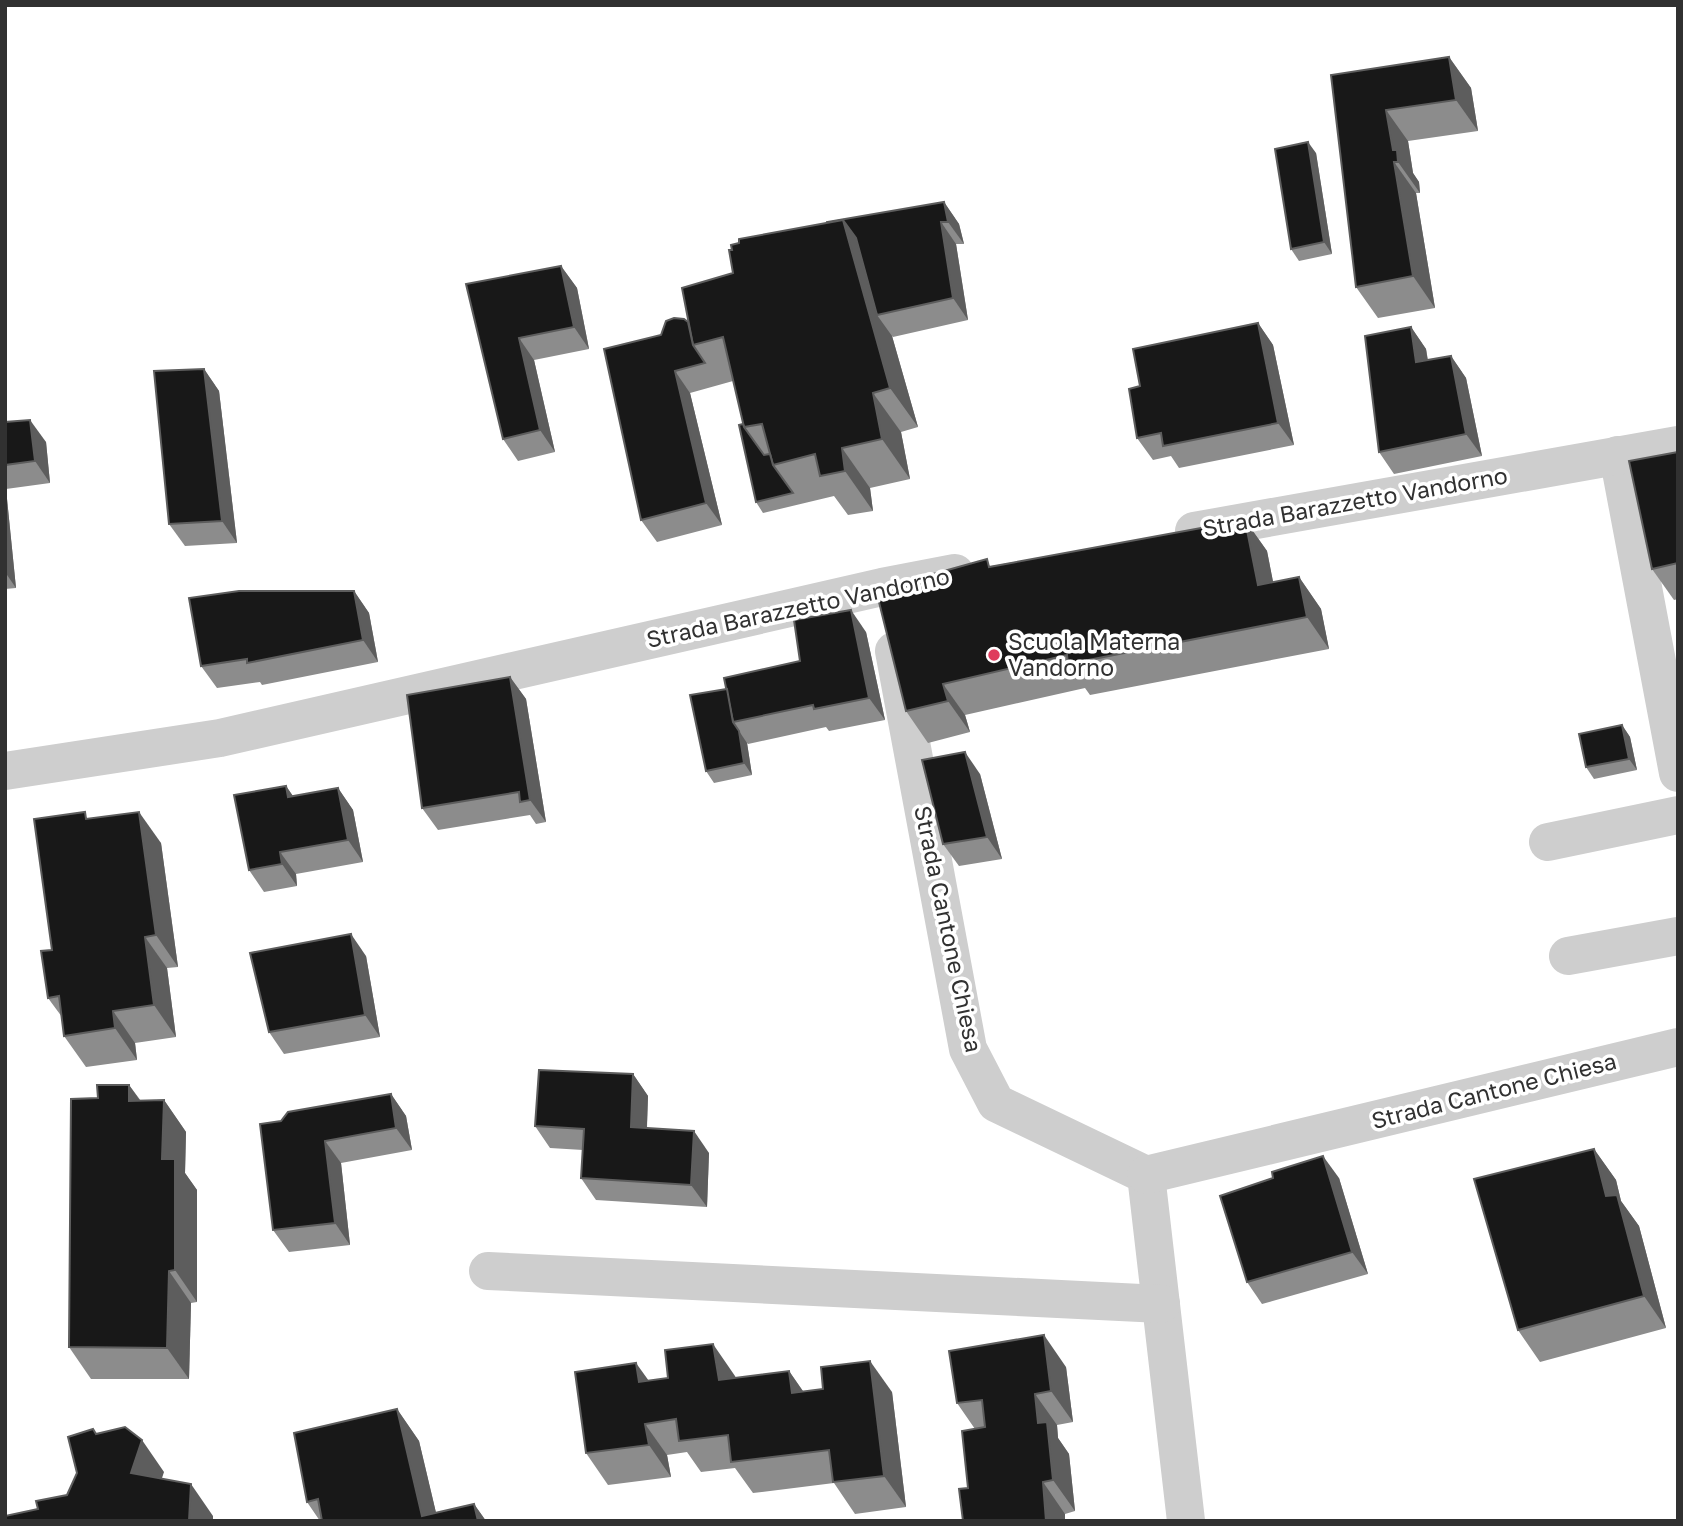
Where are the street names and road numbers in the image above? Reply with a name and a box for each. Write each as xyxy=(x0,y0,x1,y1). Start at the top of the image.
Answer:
street label: Strada Barazzetto Vandorno xyxy=(1200,460,1509,542)
street label: Strada Barazzetto Vandorno xyxy=(644,561,952,653)
street label: Strada Cantone Chiesa xyxy=(909,803,989,1055)
street label: Strada Cantone Chiesa xyxy=(1368,1046,1619,1134)

